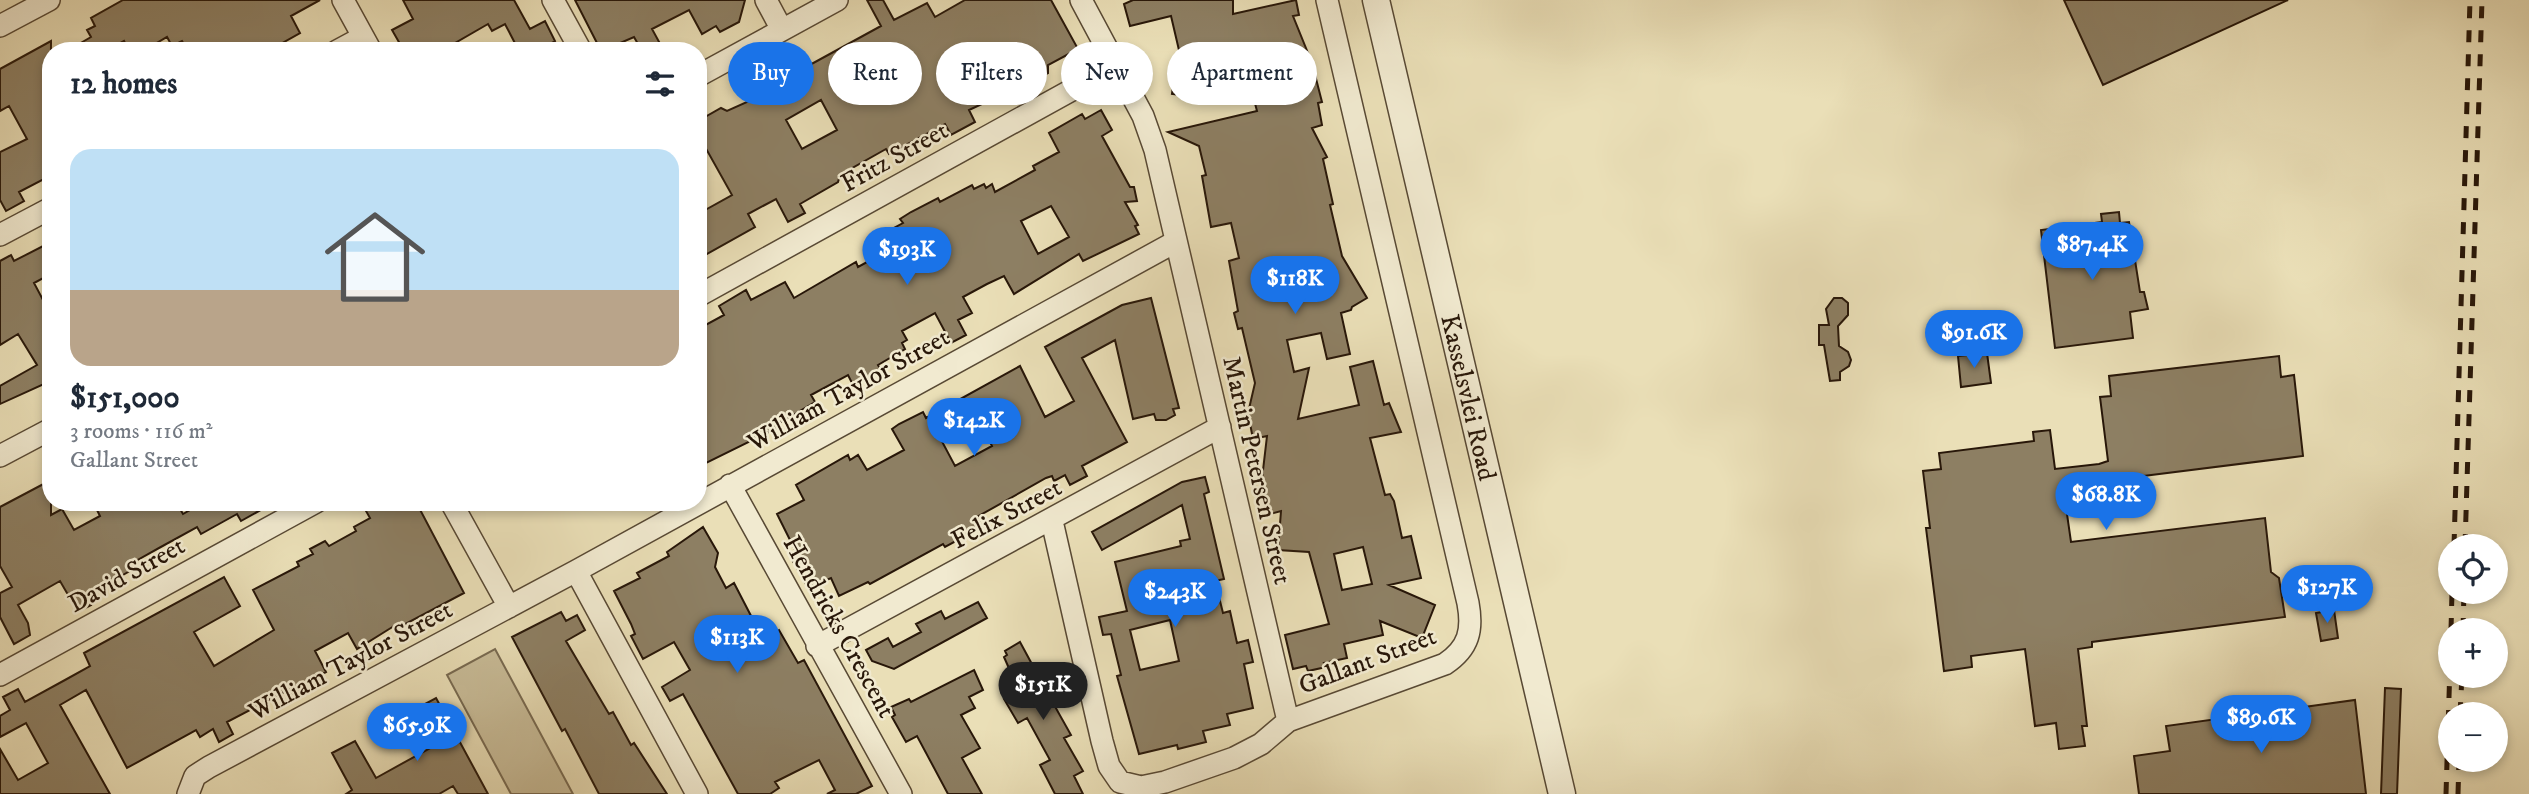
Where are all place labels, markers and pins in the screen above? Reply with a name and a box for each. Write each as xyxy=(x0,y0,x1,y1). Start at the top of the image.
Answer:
pin: $87.4K xyxy=(2035,222,2149,282)
pin: $193K xyxy=(858,228,956,287)
pin: $118K xyxy=(1246,256,1344,316)
pin: $91.6K xyxy=(1917,310,2031,370)
pin: $142K xyxy=(925,398,1023,458)
pin: $68.8K xyxy=(2049,472,2163,532)
pin: $127K xyxy=(2278,566,2376,625)
pin: $243K xyxy=(1126,570,1224,629)
pin: $113K xyxy=(688,616,786,675)
pin: $151K xyxy=(994,662,1092,722)
pin: $89.6K xyxy=(2204,696,2318,755)
pin: $65.9K xyxy=(360,704,474,763)

